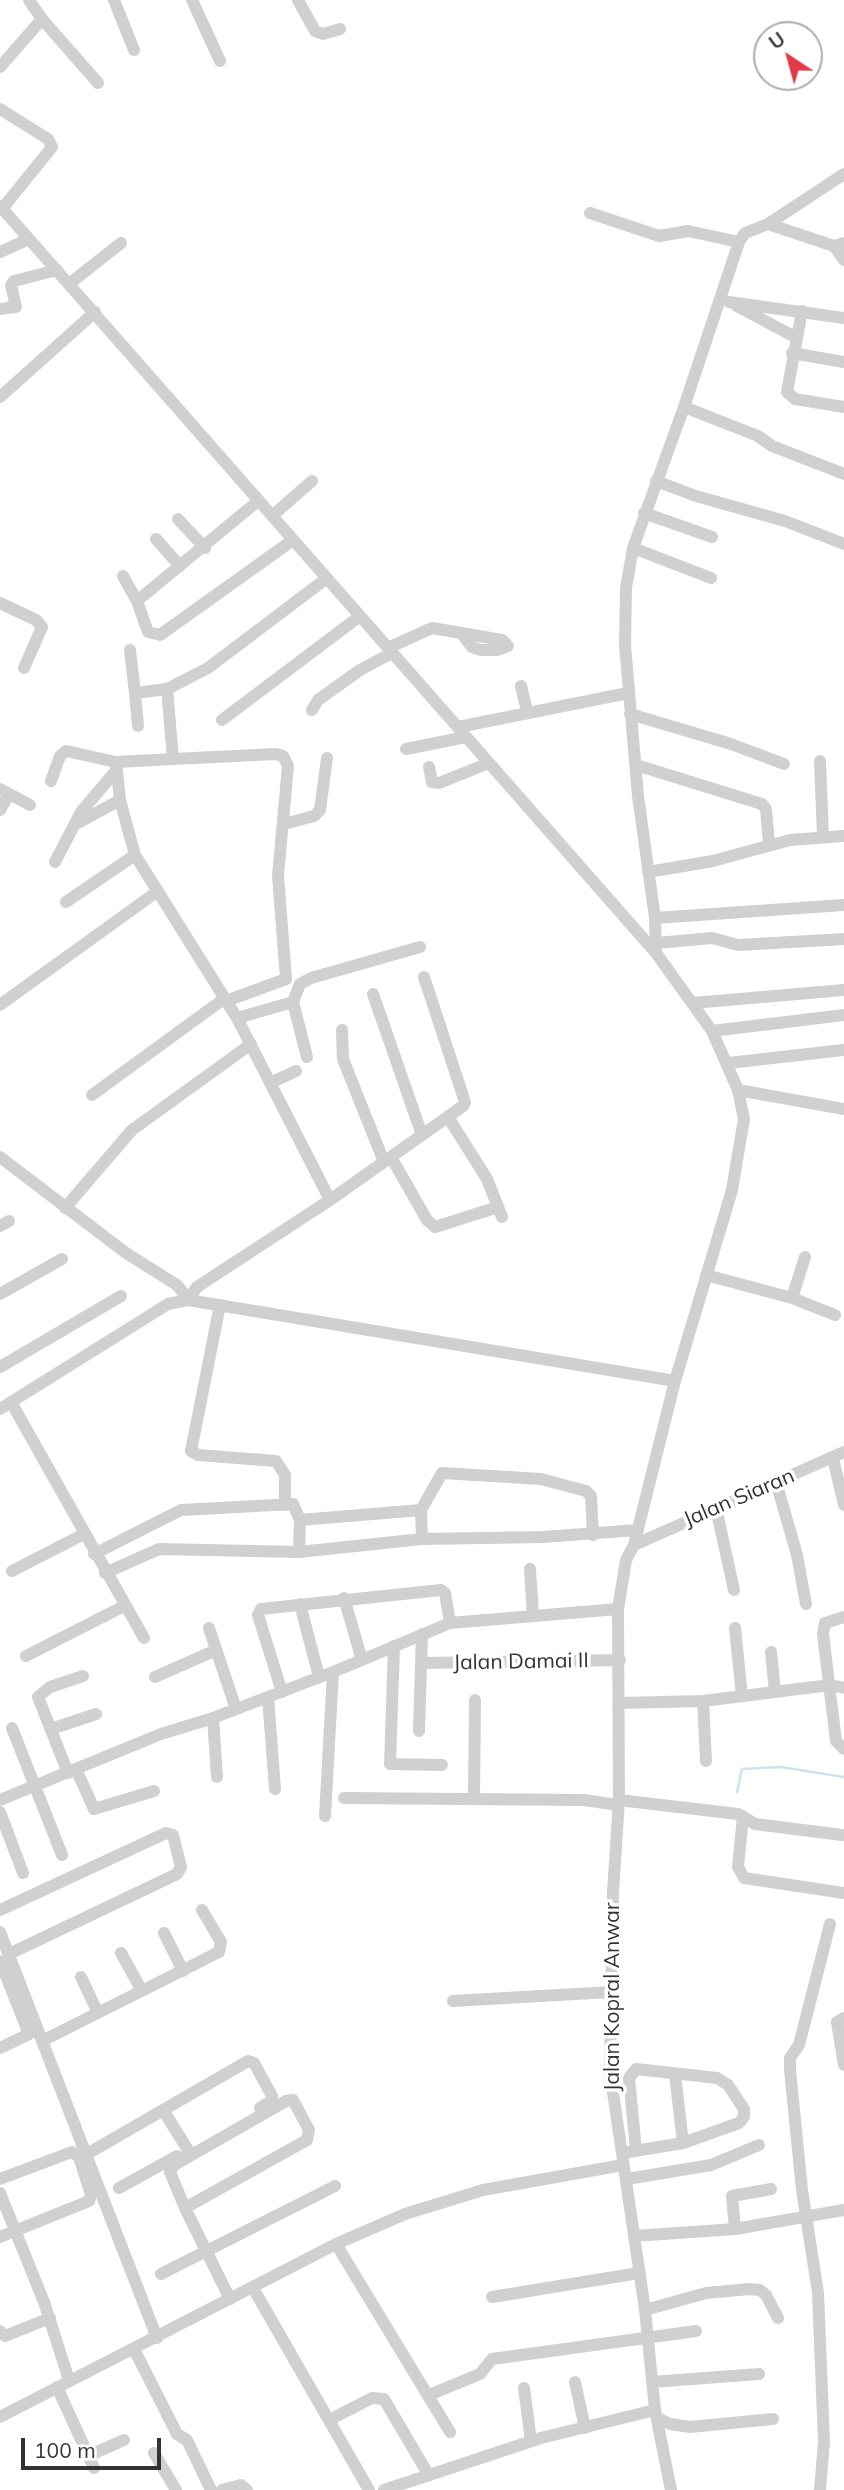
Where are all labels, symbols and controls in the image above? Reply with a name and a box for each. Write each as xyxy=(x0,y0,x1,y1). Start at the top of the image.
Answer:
north arrow xyxy=(753,21,823,91)
text: U xyxy=(764,27,790,54)
street label: Jalan Siaran xyxy=(680,1463,798,1533)
street label: Jalan Damai II xyxy=(453,1648,589,1676)
street label: Jalan Kopral Anwar xyxy=(600,1902,626,2092)
scale bar xyxy=(24,2424,164,2468)
text: 100 m xyxy=(34,2437,96,2463)

